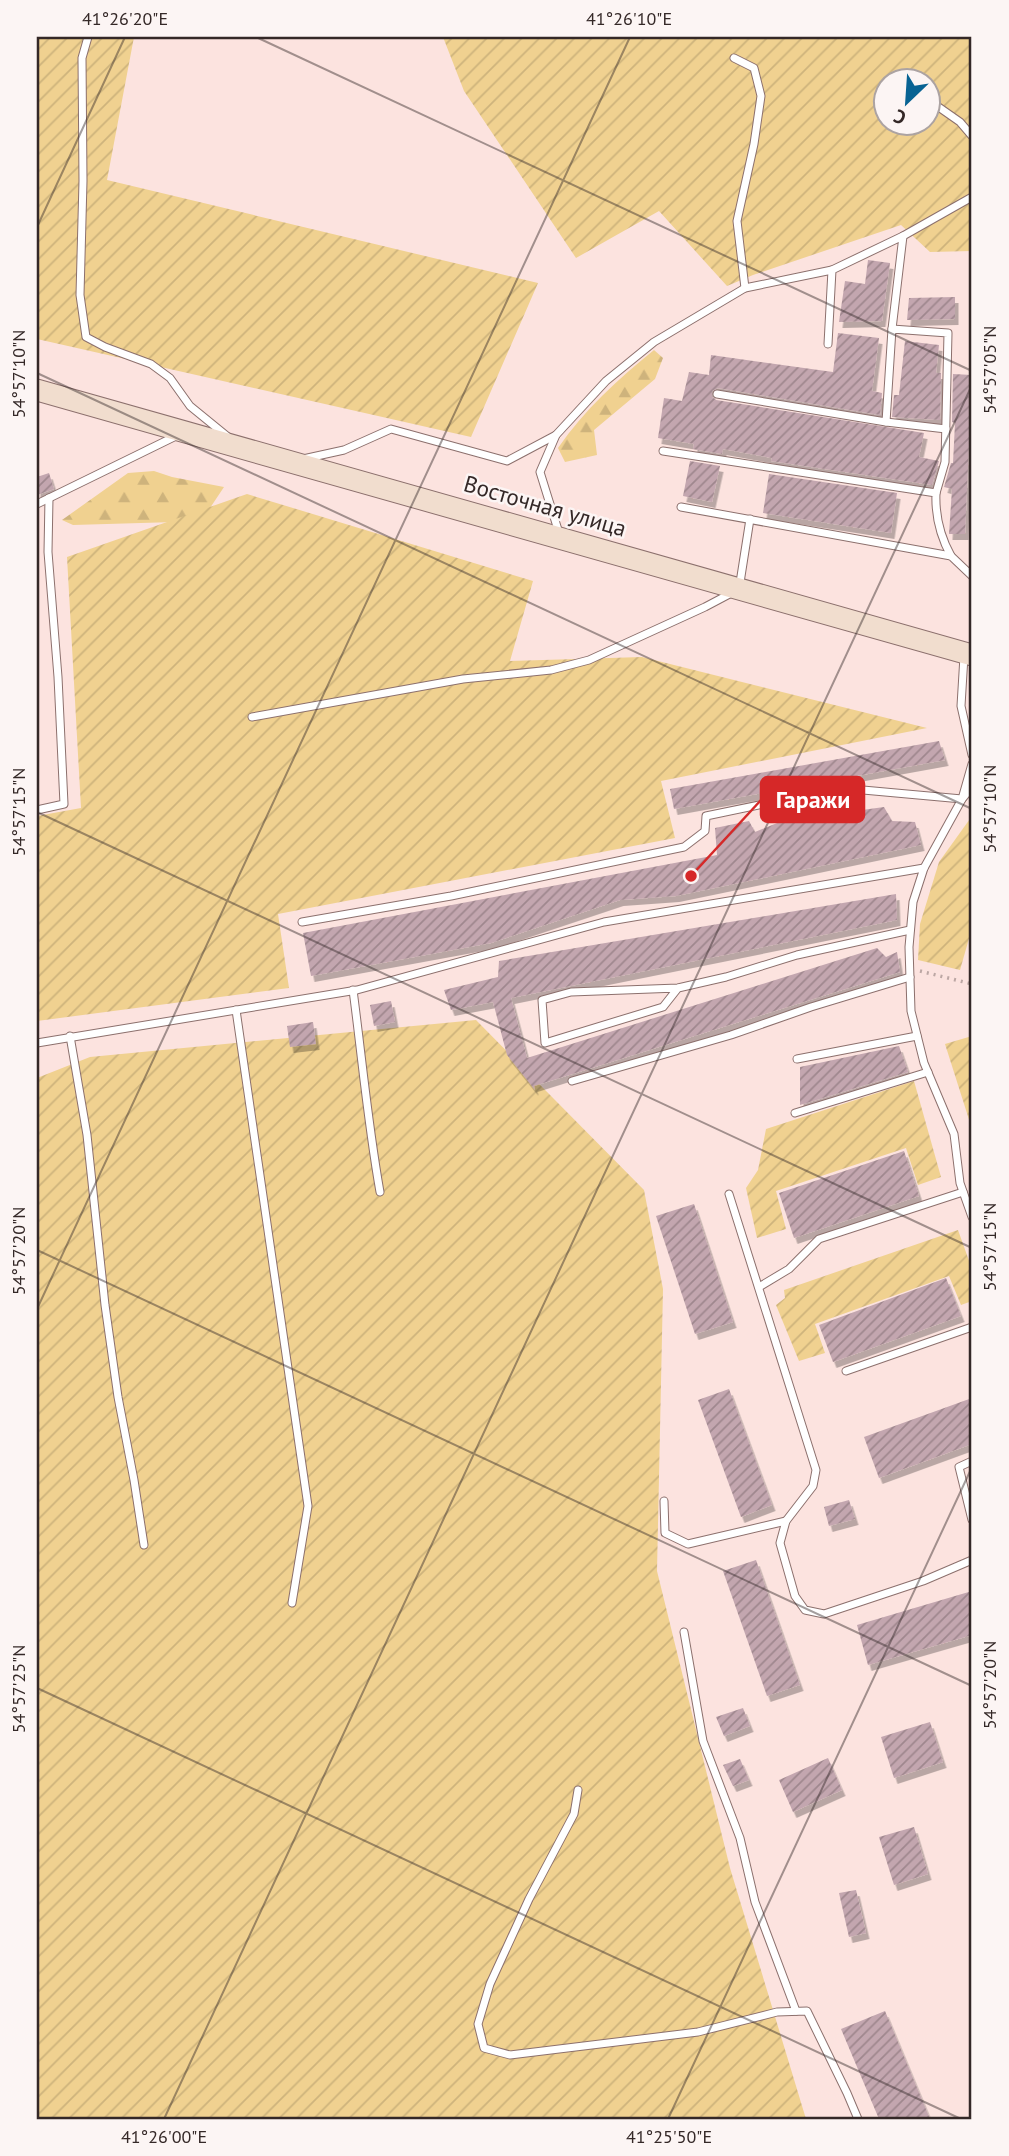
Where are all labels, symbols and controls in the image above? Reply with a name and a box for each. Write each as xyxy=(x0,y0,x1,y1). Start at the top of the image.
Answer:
text: 41°26'20"E xyxy=(82,7,168,30)
text: 41°26'10"E xyxy=(586,7,672,30)
north arrow xyxy=(872,66,942,136)
text: С xyxy=(890,104,910,131)
text: 54°57'05"N xyxy=(978,326,1001,414)
text: 54°57'10"N xyxy=(7,330,30,418)
street label: Восточная улица xyxy=(461,468,630,543)
text: 54°57'10"N xyxy=(978,765,1001,853)
text: 54°57'15"N xyxy=(7,768,30,856)
callout: Гаражи xyxy=(761,777,864,822)
text: Гаражи xyxy=(776,784,850,815)
text: 54°57'15"N xyxy=(978,1203,1001,1291)
text: 54°57'20"N xyxy=(7,1207,30,1295)
text: 54°57'20"N xyxy=(978,1641,1001,1729)
text: 54°57'25"N xyxy=(7,1645,30,1733)
text: 41°26'00"E xyxy=(121,2125,207,2148)
text: 41°25'50"E xyxy=(626,2125,712,2148)

